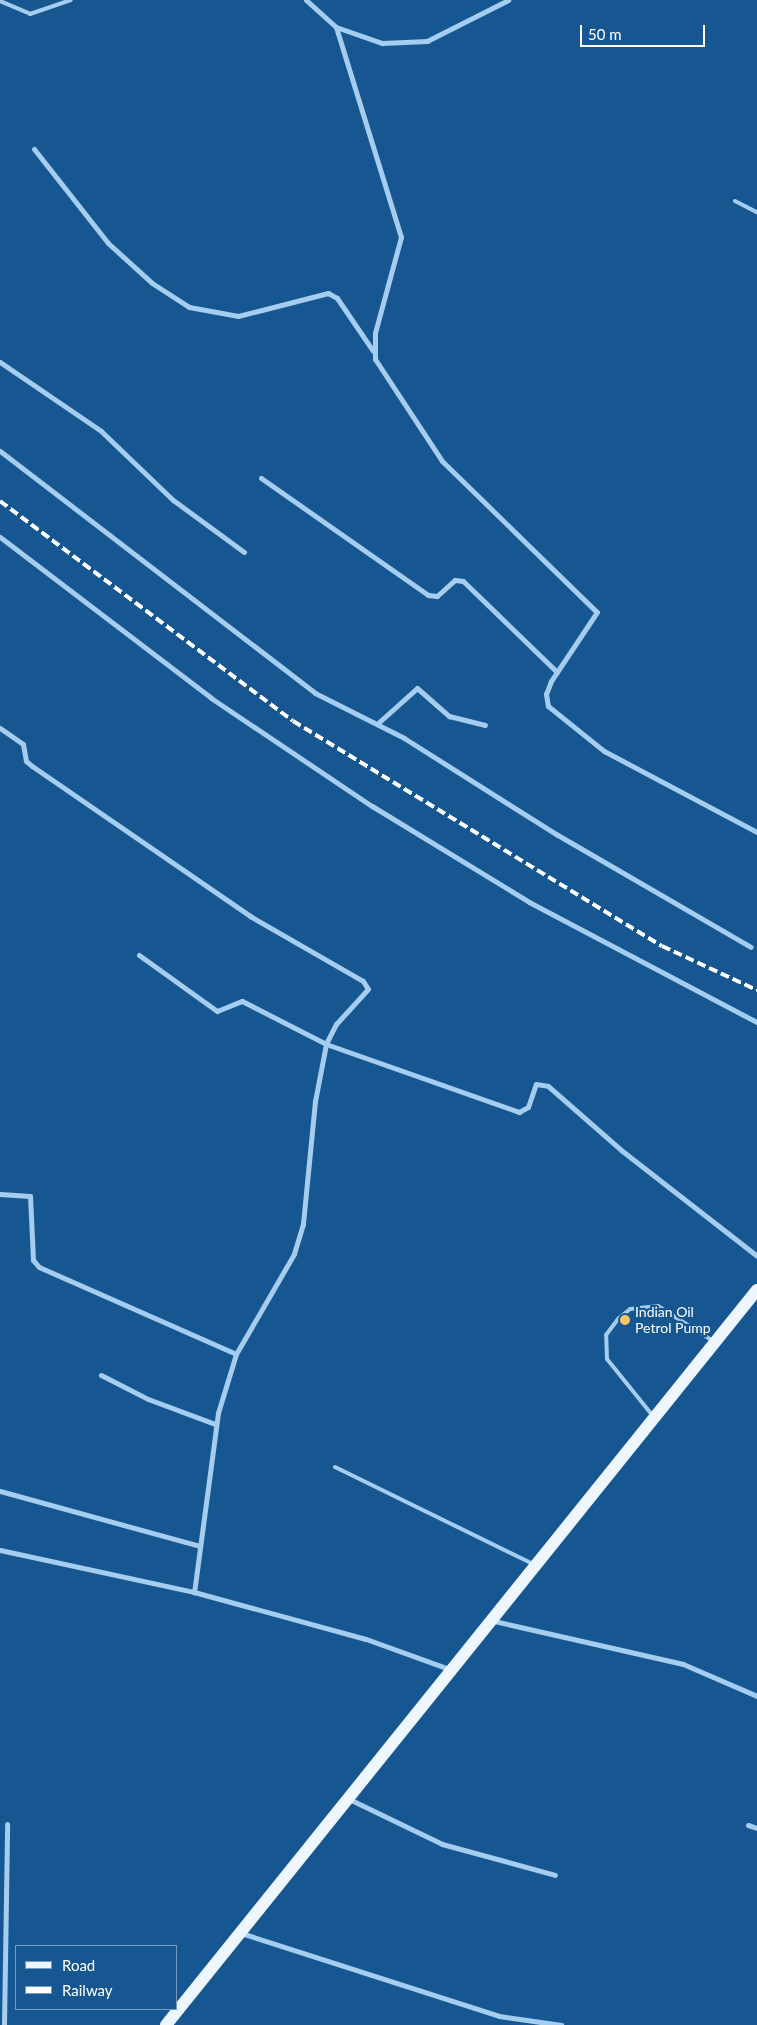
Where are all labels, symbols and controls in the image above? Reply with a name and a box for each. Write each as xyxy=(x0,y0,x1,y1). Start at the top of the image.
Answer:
scale bar xyxy=(582,15,707,47)
text: 50 m xyxy=(588,25,622,43)
place label: Indian Oil Petrol Pump xyxy=(635,1304,711,1336)
marker: Indian Oil Petrol Pump xyxy=(619,1314,631,1326)
legend xyxy=(15,1945,178,2010)
text: Road xyxy=(62,1956,95,1974)
text: Railway xyxy=(62,1981,113,1999)

